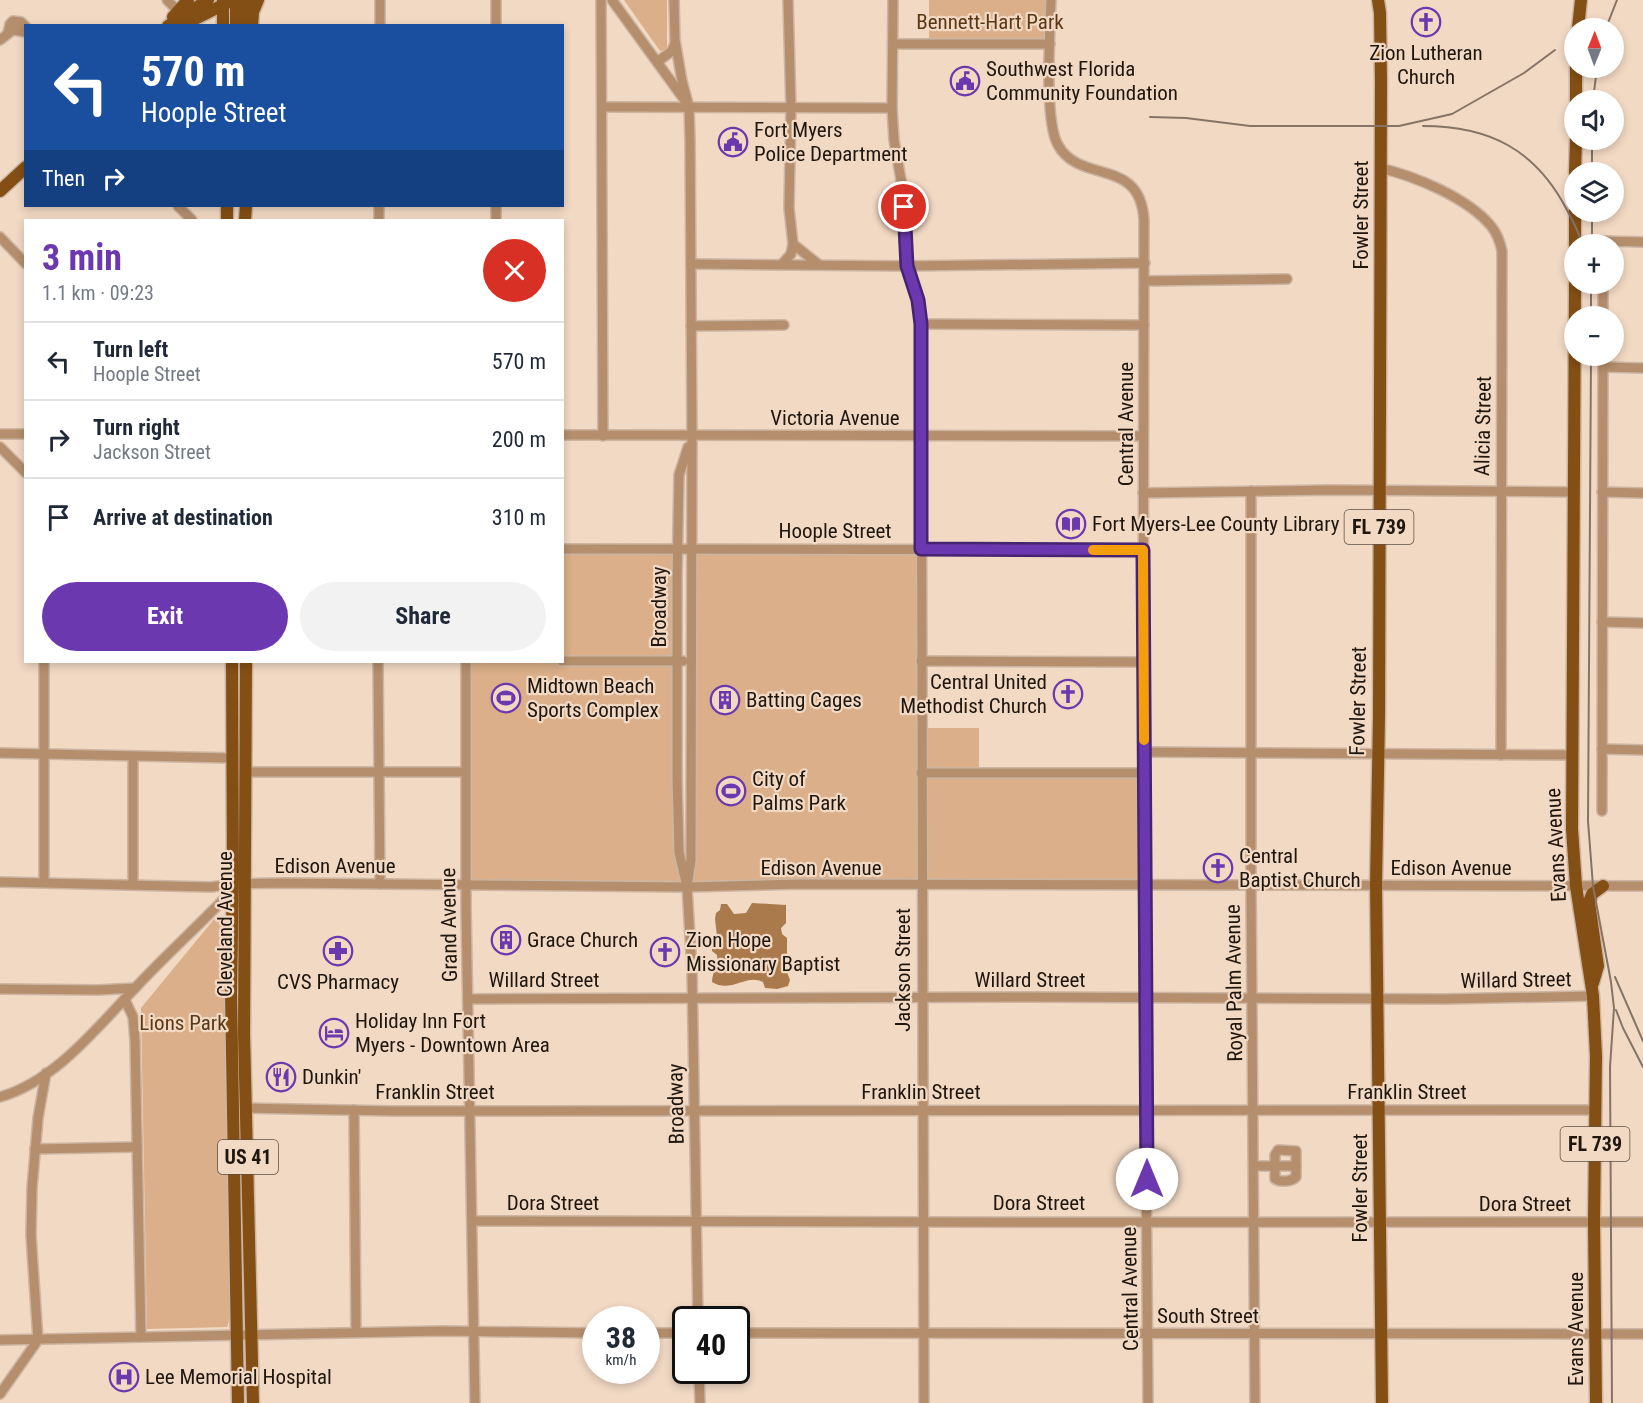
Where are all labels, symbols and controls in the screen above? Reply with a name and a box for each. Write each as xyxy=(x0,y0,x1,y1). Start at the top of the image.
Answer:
church icon: Zion Lutheran Church xyxy=(1410,6,1442,38)
park label: Bennett-Hart Park xyxy=(916,10,1064,34)
north arrow xyxy=(1564,18,1624,78)
map controls xyxy=(1564,18,1624,366)
place label: Zion Lutheran Church xyxy=(1369,41,1483,89)
text: 570 m xyxy=(141,47,246,96)
icon: left xyxy=(42,48,120,126)
place label: Southwest Florida Community Foundation xyxy=(986,57,1178,105)
public building icon: Southwest Florida Community Foundation xyxy=(949,65,981,97)
button: sound xyxy=(1564,90,1624,150)
text: Hoople Street xyxy=(141,97,286,129)
place label: Fort Myers Police Department xyxy=(754,118,907,166)
public building icon: Fort Myers Police Department xyxy=(717,126,749,158)
street label: Fowler Street xyxy=(1349,160,1373,270)
icon: right xyxy=(97,162,130,195)
button: layers xyxy=(1564,162,1624,222)
text: Then xyxy=(42,166,85,191)
pin xyxy=(878,181,929,232)
icon: arrive xyxy=(887,190,920,223)
button: + xyxy=(1564,234,1624,294)
text: 3 min xyxy=(42,237,122,279)
button: close xyxy=(483,239,546,302)
text: 1.1 km · 09:23 xyxy=(42,281,154,305)
button: − xyxy=(1564,306,1624,366)
text: Turn left xyxy=(93,337,168,362)
icon: left xyxy=(42,345,75,378)
text: 570 m xyxy=(492,349,546,374)
text: Hoople Street xyxy=(93,362,201,386)
street label: Central Avenue xyxy=(1114,362,1138,486)
street label: Alicia Street xyxy=(1470,376,1496,476)
street label: Victoria Avenue xyxy=(770,406,900,430)
text: Turn right xyxy=(93,415,180,440)
icon: right xyxy=(42,423,75,456)
text: 200 m xyxy=(492,427,546,452)
text: Jackson Street xyxy=(93,440,211,464)
icon: arrive xyxy=(42,501,75,534)
text: Arrive at destination xyxy=(93,505,273,530)
text: 310 m xyxy=(492,505,546,530)
library icon: Fort Myers-Lee County Library xyxy=(1055,508,1087,540)
road number: FL 739 xyxy=(1344,510,1414,544)
place label: Fort Myers-Lee County Library xyxy=(1092,512,1340,536)
street label: Hoople Street xyxy=(778,519,892,543)
street label: Broadway xyxy=(647,566,671,647)
button: Exit xyxy=(42,582,288,651)
button: Share xyxy=(300,582,546,651)
street label: Fowler Street xyxy=(1345,646,1371,756)
place label: Central United Methodist Church xyxy=(900,670,1047,718)
place label: Midtown Beach Sports Complex xyxy=(527,674,659,722)
church icon: Central United Methodist Church xyxy=(1052,678,1084,710)
sports icon: Midtown Beach Sports Complex xyxy=(490,682,522,714)
building icon: Batting Cages xyxy=(709,684,741,716)
place label: Batting Cages xyxy=(746,688,862,712)
place label: City of Palms Park xyxy=(752,767,847,815)
sports icon: City of Palms Park xyxy=(715,775,747,807)
street label: Evans Avenue xyxy=(1541,787,1571,903)
place label: Central Baptist Church xyxy=(1239,844,1361,892)
street label: Cleveland Avenue xyxy=(213,851,237,997)
church icon: Central Baptist Church xyxy=(1202,852,1234,884)
street label: Edison Avenue xyxy=(274,854,396,878)
street label: Edison Avenue xyxy=(760,856,882,880)
street label: Edison Avenue xyxy=(1390,856,1512,880)
street label: Grand Avenue xyxy=(436,867,462,982)
street label: Royal Palm Avenue xyxy=(1221,904,1247,1062)
street label: Jackson Street xyxy=(891,908,915,1032)
building icon: Grace Church xyxy=(490,924,522,956)
place label: Grace Church xyxy=(527,928,638,952)
place label: Zion Hope Missionary Baptist xyxy=(686,928,840,976)
pharmacy icon: CVS Pharmacy xyxy=(322,935,354,967)
church icon: Zion Hope Missionary Baptist xyxy=(649,936,681,968)
street label: Willard Street xyxy=(1460,967,1572,993)
street label: Willard Street xyxy=(488,968,600,992)
street label: Willard Street xyxy=(974,968,1086,992)
place label: CVS Pharmacy xyxy=(277,970,399,994)
place label: Holiday Inn Fort Myers - Downtown Area xyxy=(355,1009,550,1057)
park label: Lions Park xyxy=(139,1011,227,1035)
hotel icon: Holiday Inn Fort Myers - Downtown Area xyxy=(318,1017,350,1049)
restaurant icon: Dunkin' xyxy=(265,1061,297,1093)
street label: Broadway xyxy=(663,1063,689,1145)
place label: Dunkin' xyxy=(302,1065,361,1089)
street label: Franklin Street xyxy=(375,1080,495,1104)
street label: Franklin Street xyxy=(861,1080,981,1104)
street label: Franklin Street xyxy=(1347,1080,1467,1104)
road number: FL 739 xyxy=(1560,1127,1630,1161)
street label: Fowler Street xyxy=(1348,1133,1372,1243)
road number: US 41 xyxy=(218,1140,278,1174)
position arrow xyxy=(1115,1147,1179,1211)
street label: Dora Street xyxy=(507,1191,599,1215)
street label: Dora Street xyxy=(993,1191,1085,1215)
street label: Dora Street xyxy=(1479,1192,1571,1216)
street label: Central Avenue xyxy=(1117,1227,1143,1351)
street label: Evans Avenue xyxy=(1564,1272,1588,1386)
street label: South Street xyxy=(1157,1304,1259,1328)
speed limit sign: 40 xyxy=(672,1306,750,1384)
text: 38 xyxy=(606,1320,636,1355)
text: km/h xyxy=(606,1351,636,1369)
hospital icon: Lee Memorial Hospital xyxy=(108,1361,140,1393)
place label: Lee Memorial Hospital xyxy=(145,1365,332,1389)

